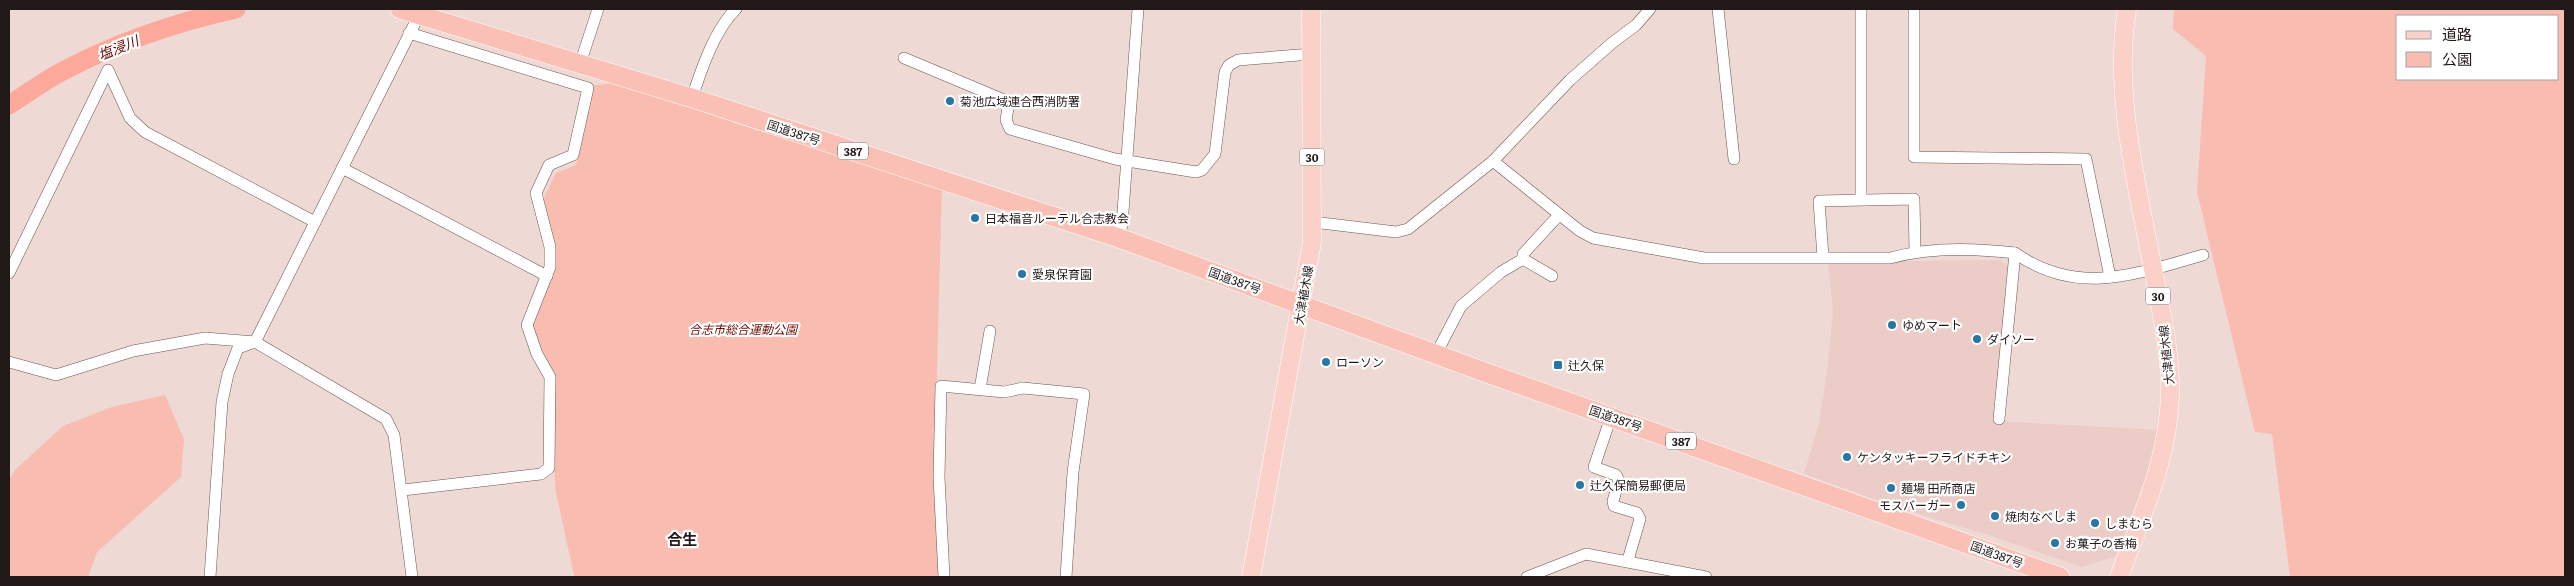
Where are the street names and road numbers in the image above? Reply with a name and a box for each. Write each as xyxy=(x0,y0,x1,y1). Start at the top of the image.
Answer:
street label: 国道387号 xyxy=(765,115,823,149)
road number: 387 xyxy=(838,142,868,160)
road number: 30 xyxy=(1300,148,1324,166)
street label: 国道387号 xyxy=(1206,262,1264,298)
street label: 大津植木線 xyxy=(1289,264,1317,326)
road number: 30 xyxy=(2146,288,2170,304)
street label: 大津植木線 xyxy=(2154,324,2178,386)
street label: 国道387号 xyxy=(1587,401,1645,435)
road number: 387 xyxy=(1666,432,1696,450)
street label: 国道387号 xyxy=(1968,536,2026,572)

